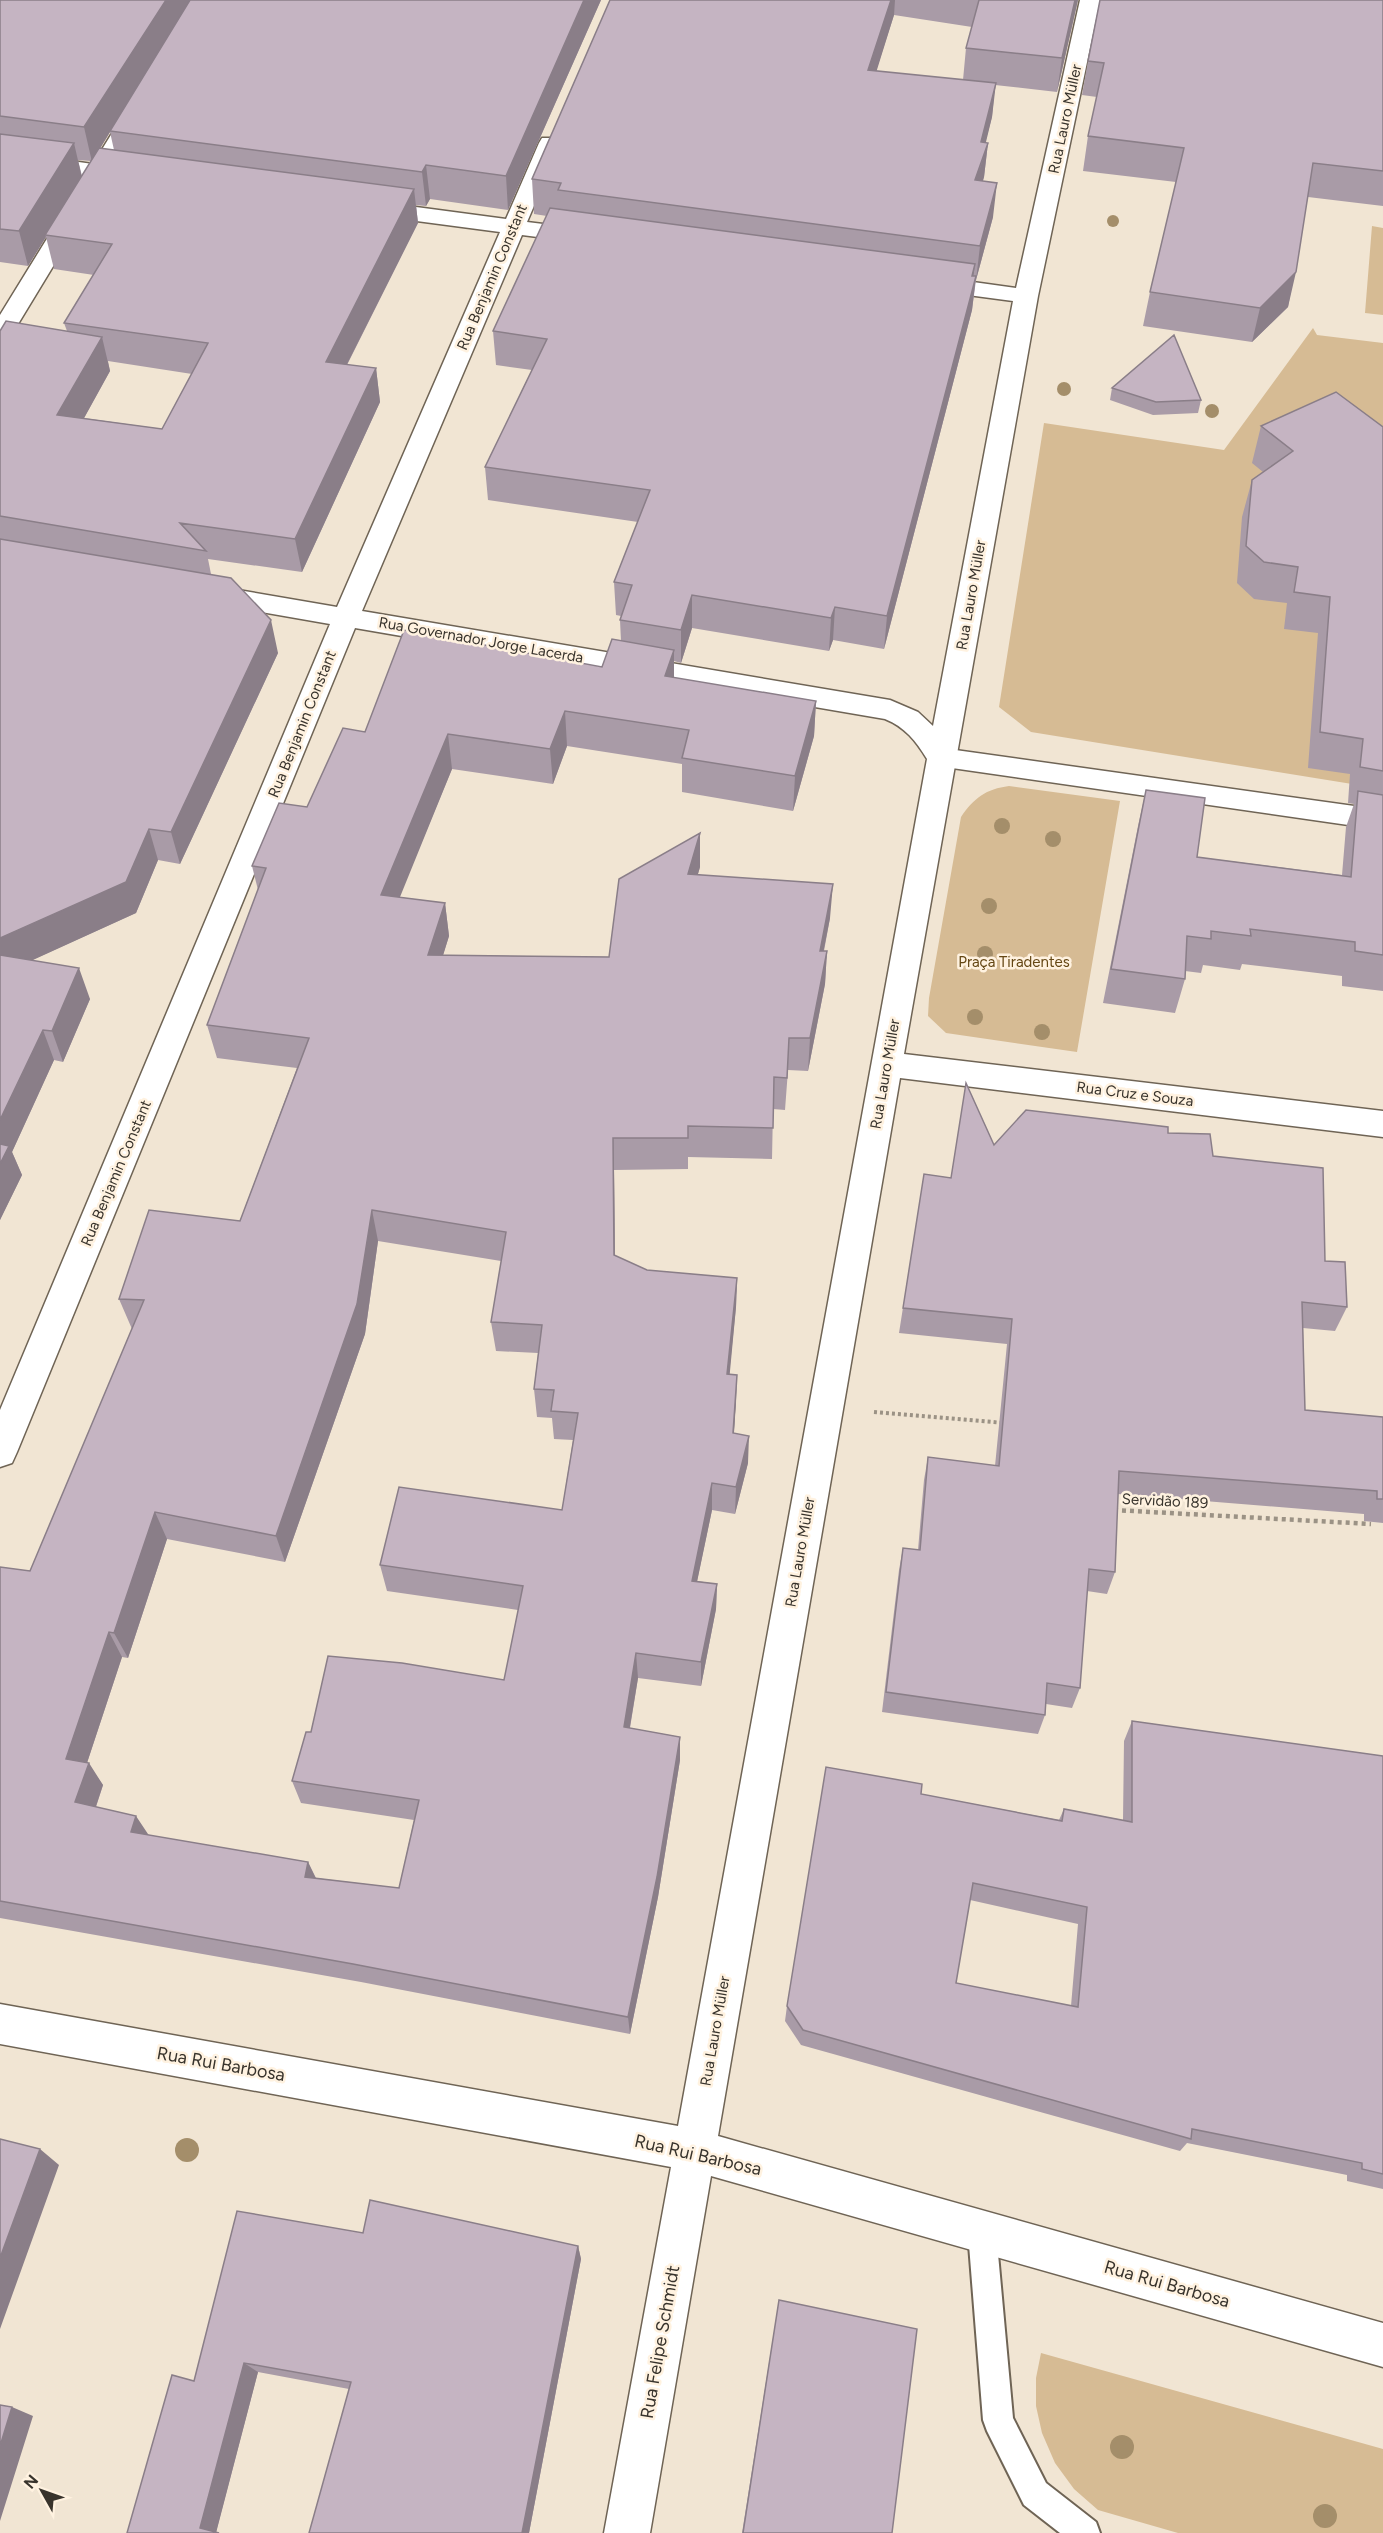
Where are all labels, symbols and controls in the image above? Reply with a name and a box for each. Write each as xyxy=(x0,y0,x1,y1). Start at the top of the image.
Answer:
street label: Rua Lauro Müller xyxy=(1045,63,1085,175)
street label: Rua Benjamin Constant xyxy=(453,201,531,353)
street label: Rua Lauro Müller xyxy=(952,539,990,651)
street label: Rua Governador Jorge Lacerda xyxy=(377,613,585,667)
street label: Rua Benjamin Constant xyxy=(264,648,340,800)
park label: Praça Tiradentes xyxy=(958,953,1070,971)
street label: Rua Lauro Müller xyxy=(866,1018,904,1130)
street label: Rua Cruz e Souza xyxy=(1076,1078,1194,1110)
street label: Rua Benjamin Constant xyxy=(77,1097,155,1249)
street label: Servidão 189 xyxy=(1121,1490,1209,1512)
street label: Rua Lauro Müller xyxy=(781,1496,819,1608)
street label: Rua Lauro Müller xyxy=(696,1975,734,2087)
street label: Rua Rui Barbosa xyxy=(155,2042,287,2086)
street label: Rua Rui Barbosa xyxy=(632,2130,764,2180)
street label: Rua Rui Barbosa xyxy=(1102,2256,1232,2312)
street label: Rua Felipe Schmidt xyxy=(636,2263,684,2420)
north arrow xyxy=(12,2461,72,2521)
text: N xyxy=(20,2471,42,2493)

